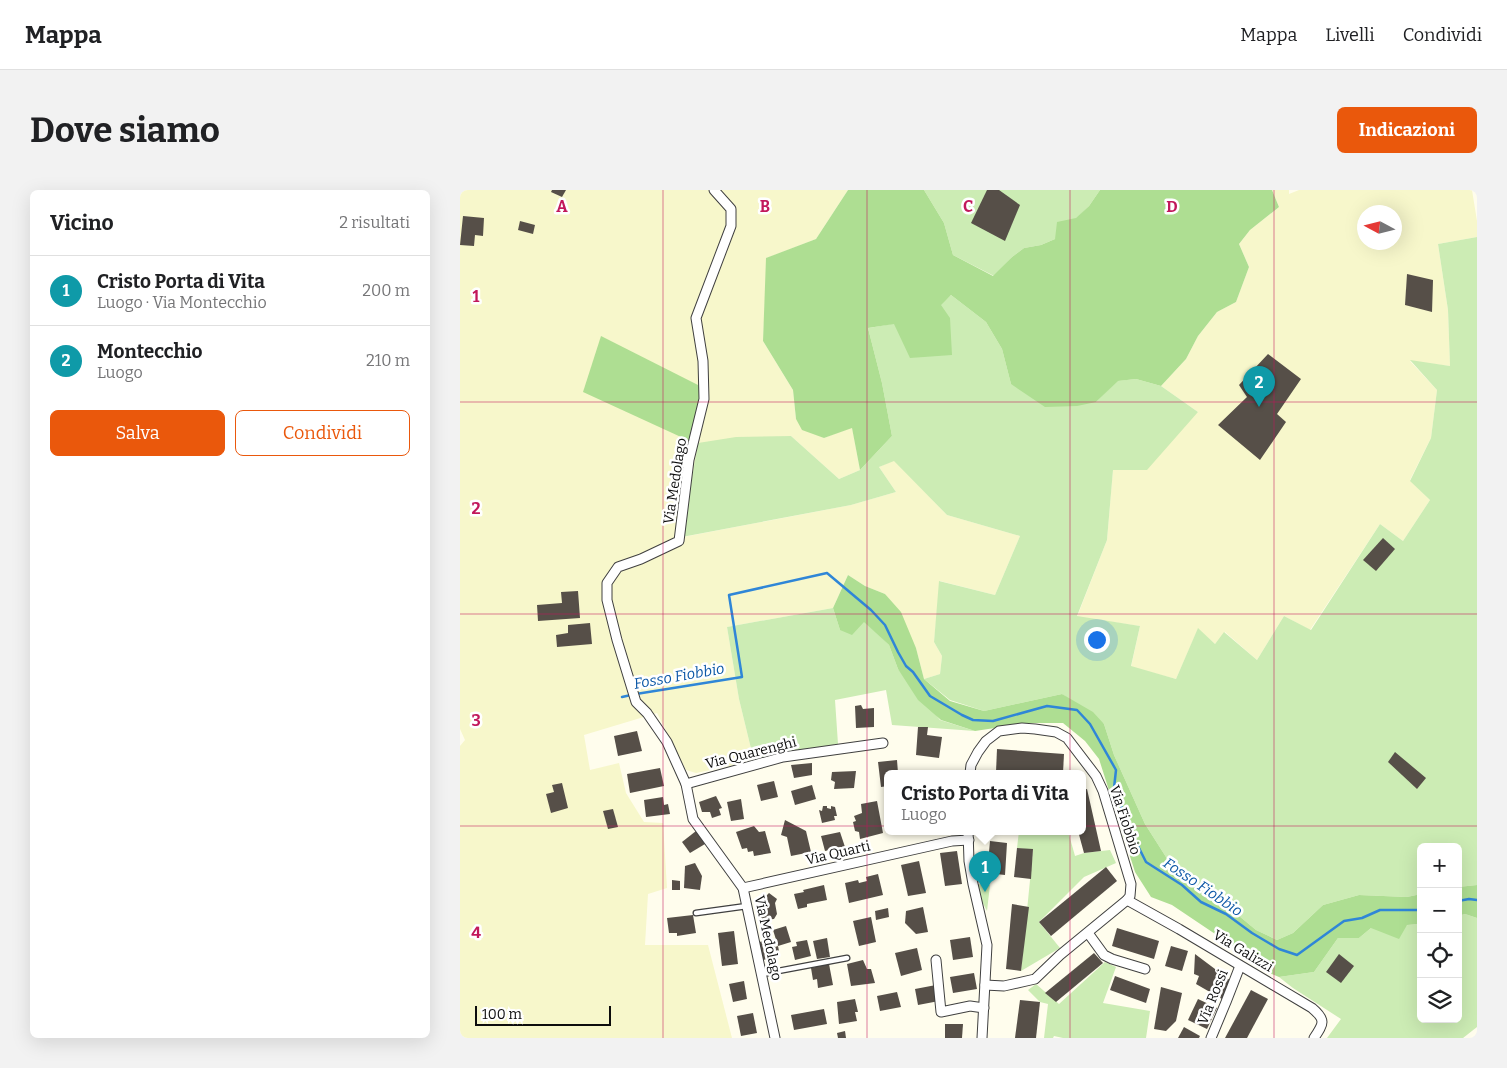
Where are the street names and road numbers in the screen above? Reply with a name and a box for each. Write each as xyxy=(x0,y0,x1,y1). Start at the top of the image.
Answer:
street label: Via Medolago xyxy=(660,437,690,525)
street label: Via Quarenghi xyxy=(704,733,798,773)
street label: Via Fiobbio xyxy=(1106,783,1144,857)
street label: Via Quarti xyxy=(804,837,872,869)
street label: Via Medolago xyxy=(751,894,785,982)
street label: Via Galizzi xyxy=(1210,926,1276,976)
street label: Via Rossi xyxy=(1194,967,1232,1027)

